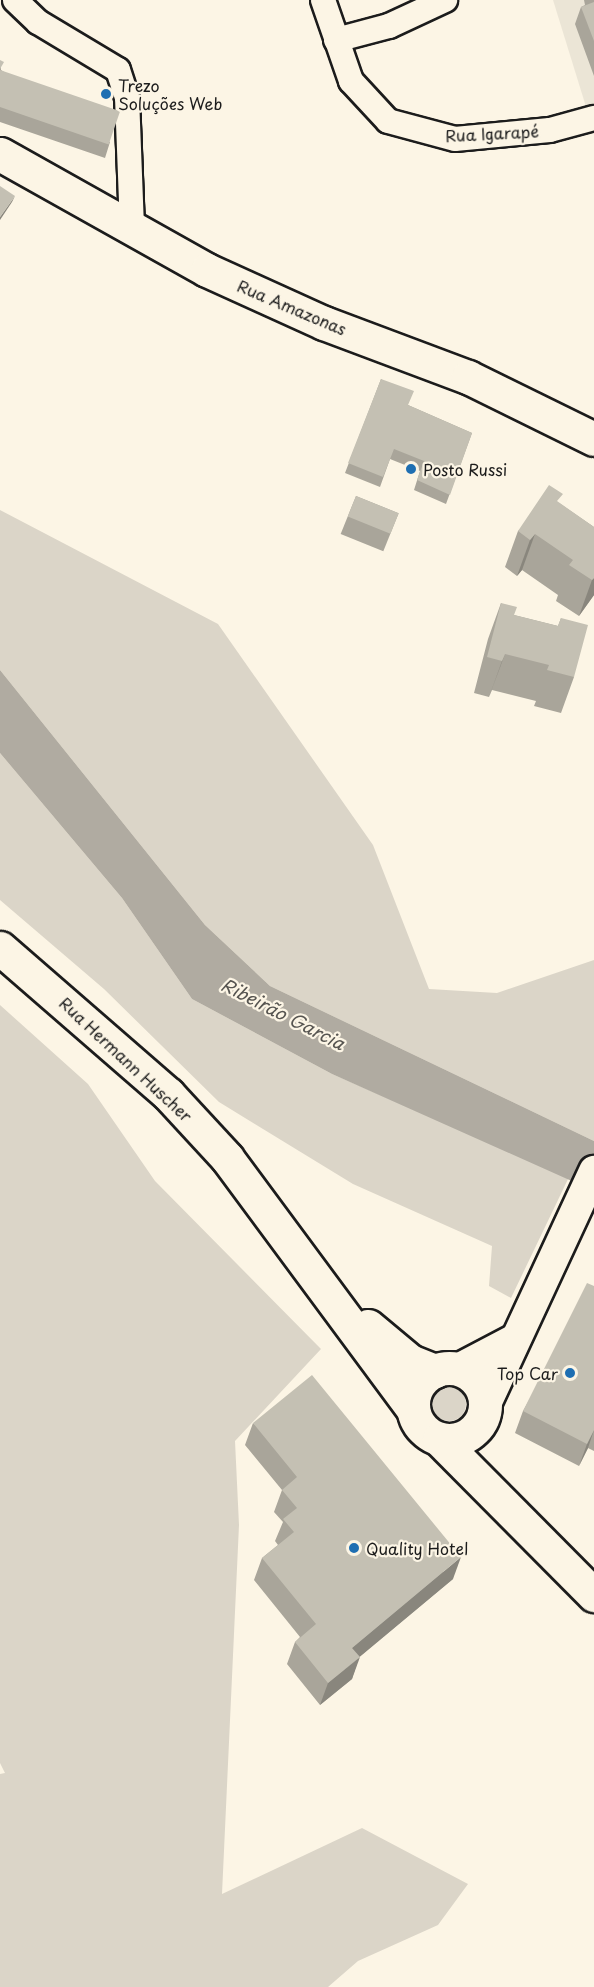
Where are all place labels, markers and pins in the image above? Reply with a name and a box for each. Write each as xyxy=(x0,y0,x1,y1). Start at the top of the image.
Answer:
place label: Trezo Soluções Web xyxy=(118,75,223,113)
marker: Trezo Soluções Web xyxy=(99,87,113,101)
place label: Posto Russi xyxy=(423,459,508,479)
marker: Posto Russi xyxy=(404,462,418,476)
place label: Top Car xyxy=(496,1363,558,1383)
marker: Top Car xyxy=(563,1366,577,1380)
place label: Quality Hotel xyxy=(366,1538,469,1558)
marker: Quality Hotel xyxy=(347,1541,361,1555)

